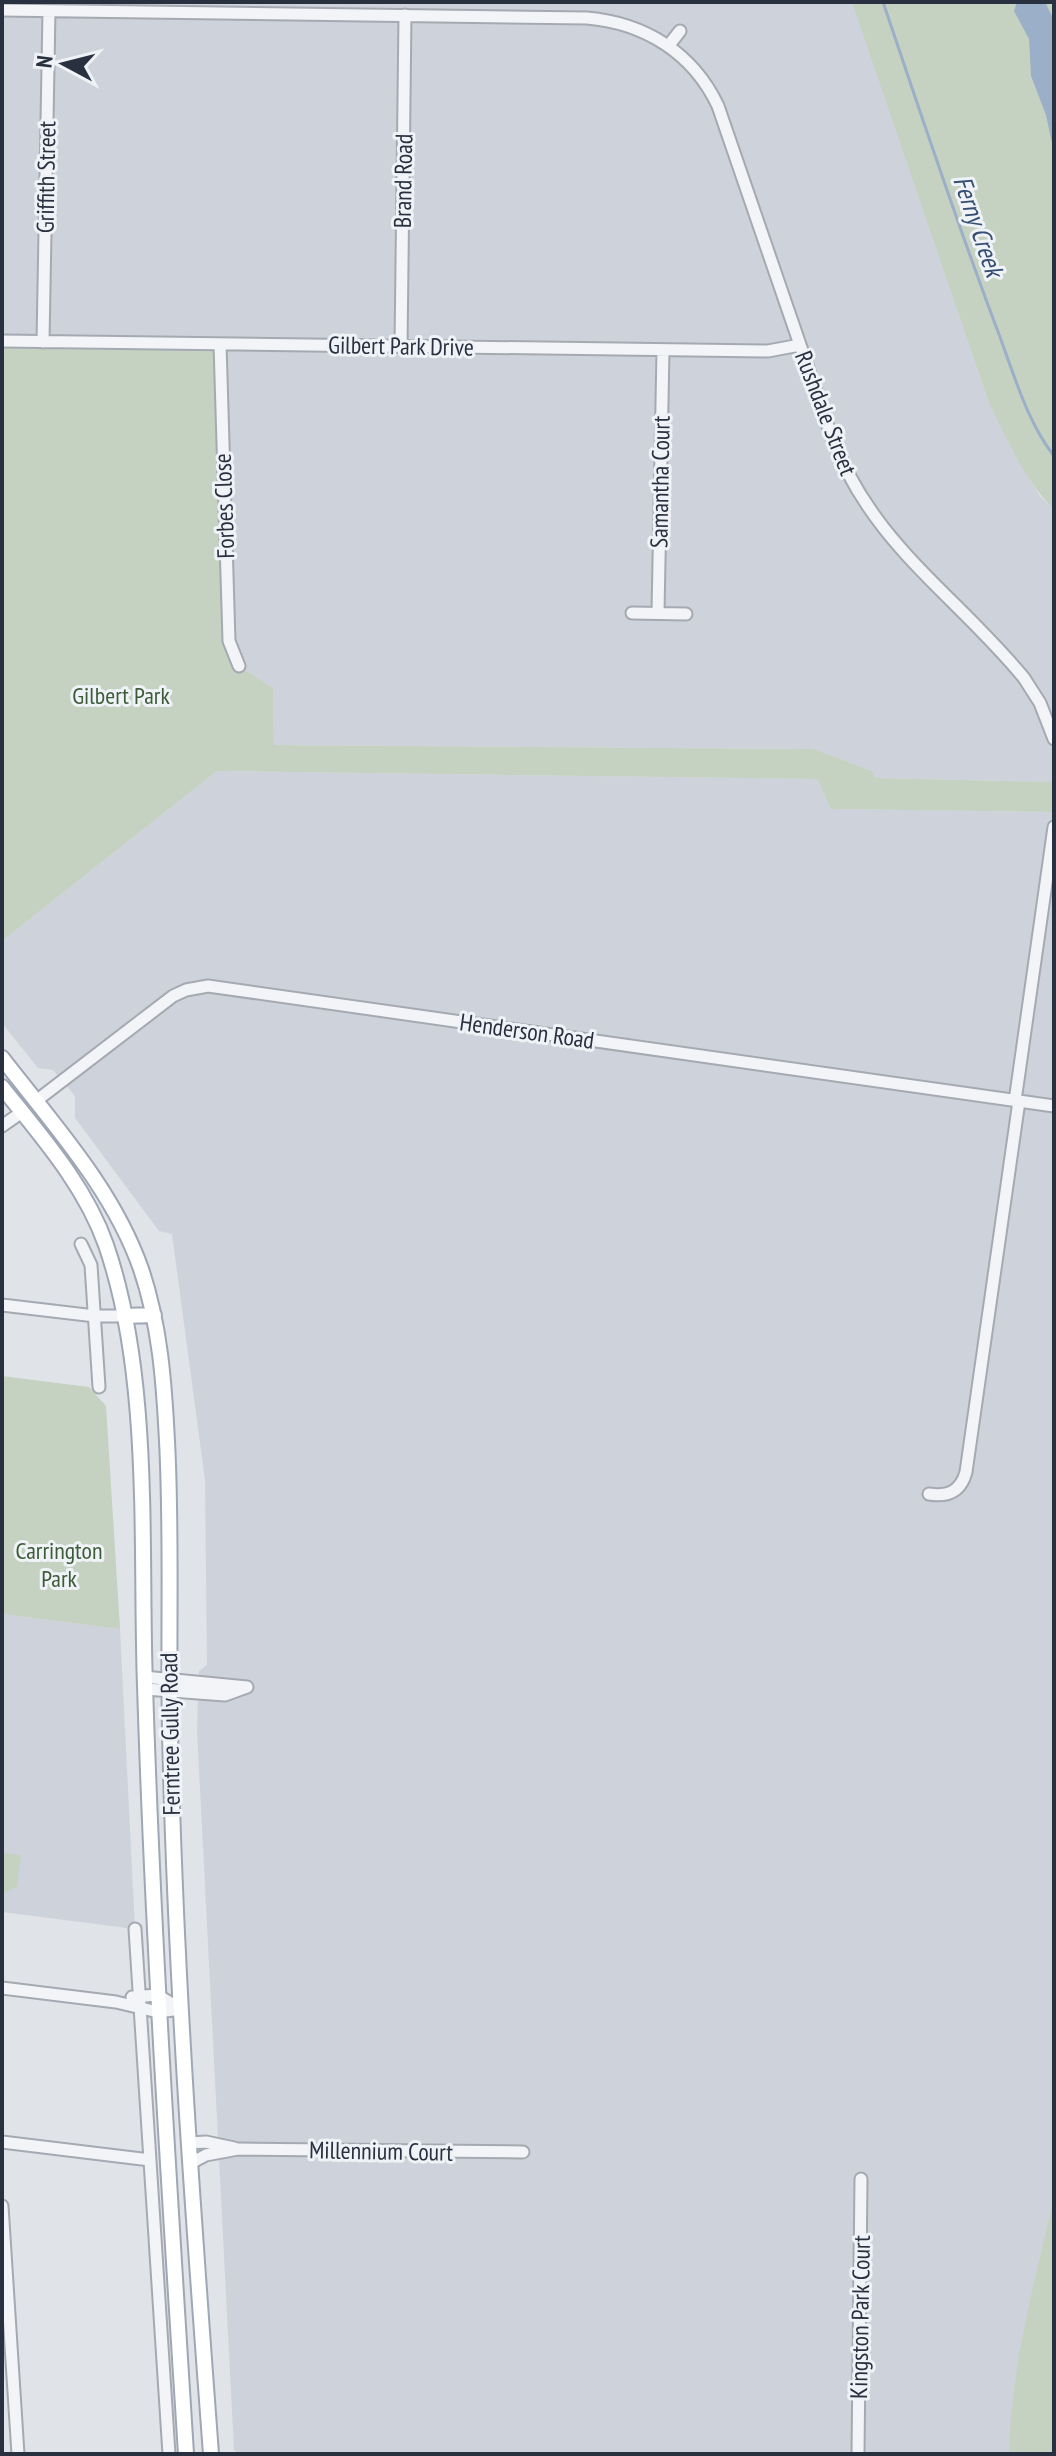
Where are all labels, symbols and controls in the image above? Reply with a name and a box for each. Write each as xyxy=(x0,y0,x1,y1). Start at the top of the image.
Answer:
north arrow xyxy=(24,24,104,104)
text: N xyxy=(30,54,59,69)
street label: Griffith Street xyxy=(30,120,62,233)
street label: Brand Road xyxy=(387,134,419,228)
water label: Ferny Creek xyxy=(946,171,1013,284)
street label: Gilbert Park Drive xyxy=(328,329,474,363)
street label: Rushdale Street xyxy=(788,346,864,480)
street label: Samantha Court xyxy=(643,415,677,548)
street label: Forbes Close xyxy=(207,453,241,559)
park label: Gilbert Park xyxy=(72,680,170,711)
street label: Henderson Road xyxy=(458,1006,596,1056)
park label: Carrington Park xyxy=(16,1535,102,1594)
street label: Ferntree Gully Road xyxy=(153,1652,187,1816)
street label: Millennium Court xyxy=(309,2134,454,2168)
street label: Kingston Park Court xyxy=(843,2235,877,2399)

